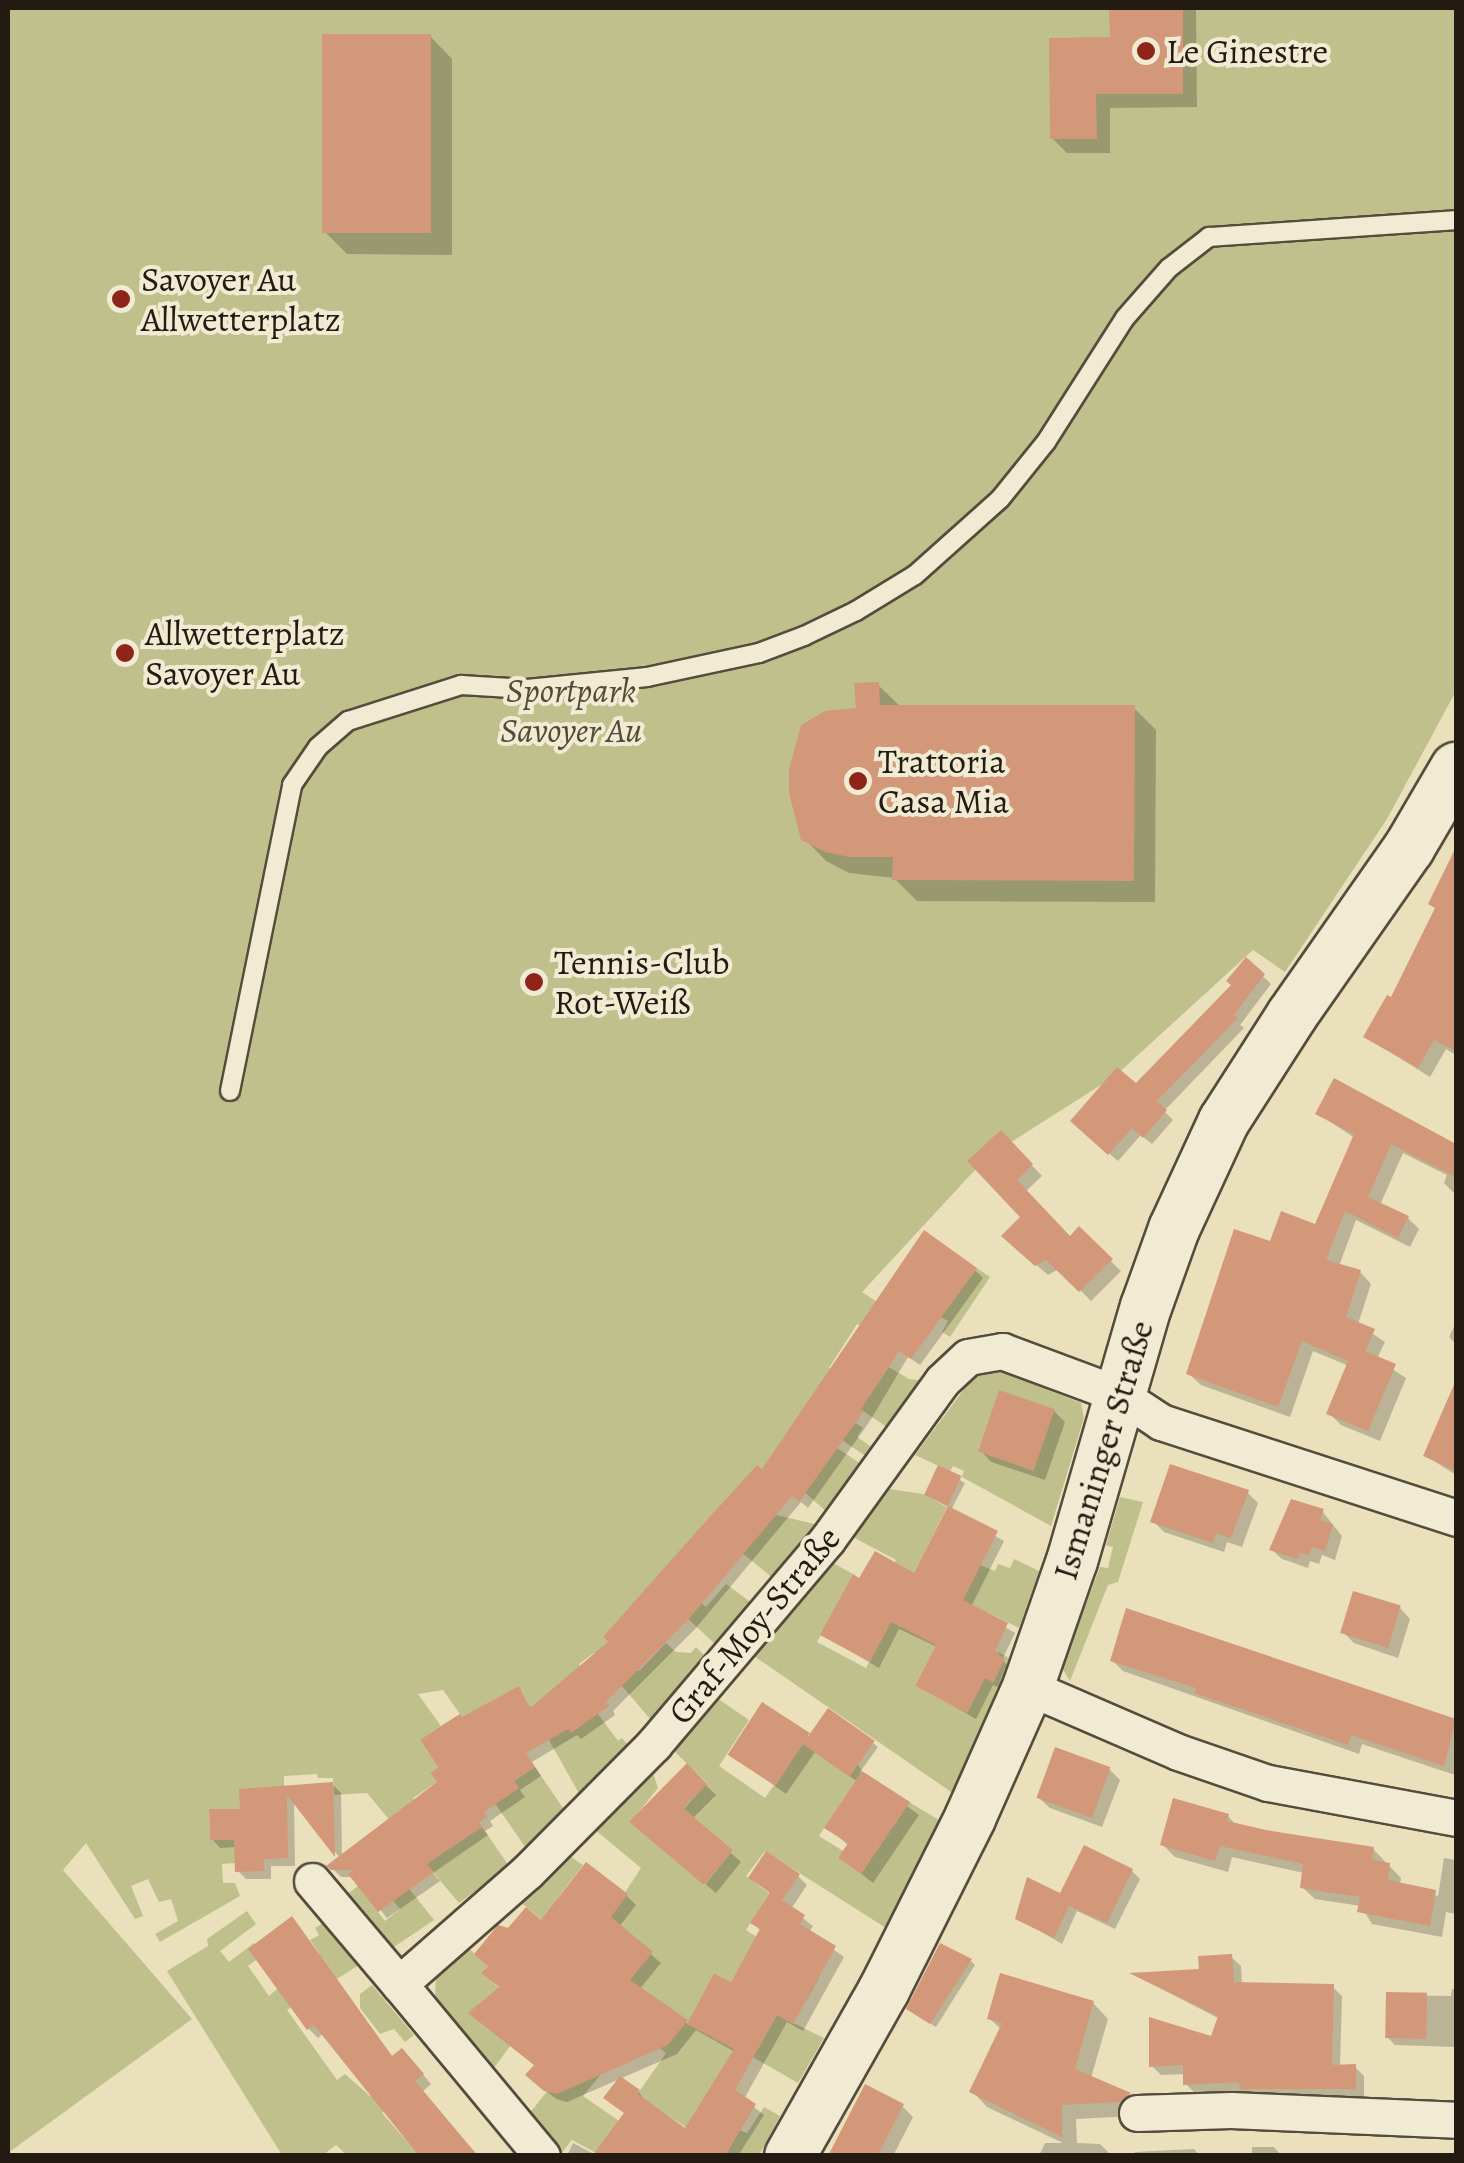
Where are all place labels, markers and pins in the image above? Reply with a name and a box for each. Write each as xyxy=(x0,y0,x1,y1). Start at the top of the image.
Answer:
place label: Le Ginestre xyxy=(1166,30,1328,72)
marker: Le Ginestre xyxy=(1135,40,1157,62)
place label: Savoyer Au Allwetterplatz xyxy=(141,258,341,340)
marker: Savoyer Au Allwetterplatz xyxy=(110,288,132,310)
place label: Allwetterplatz Savoyer Au xyxy=(145,612,345,694)
marker: Allwetterplatz Savoyer Au xyxy=(114,642,136,664)
place label: Trattoria Casa Mia xyxy=(878,740,1009,822)
marker: Trattoria Casa Mia xyxy=(847,770,869,792)
place label: Tennis-Club Rot-Weiß xyxy=(554,941,729,1023)
marker: Tennis-Club Rot-Weiß xyxy=(523,971,545,993)

